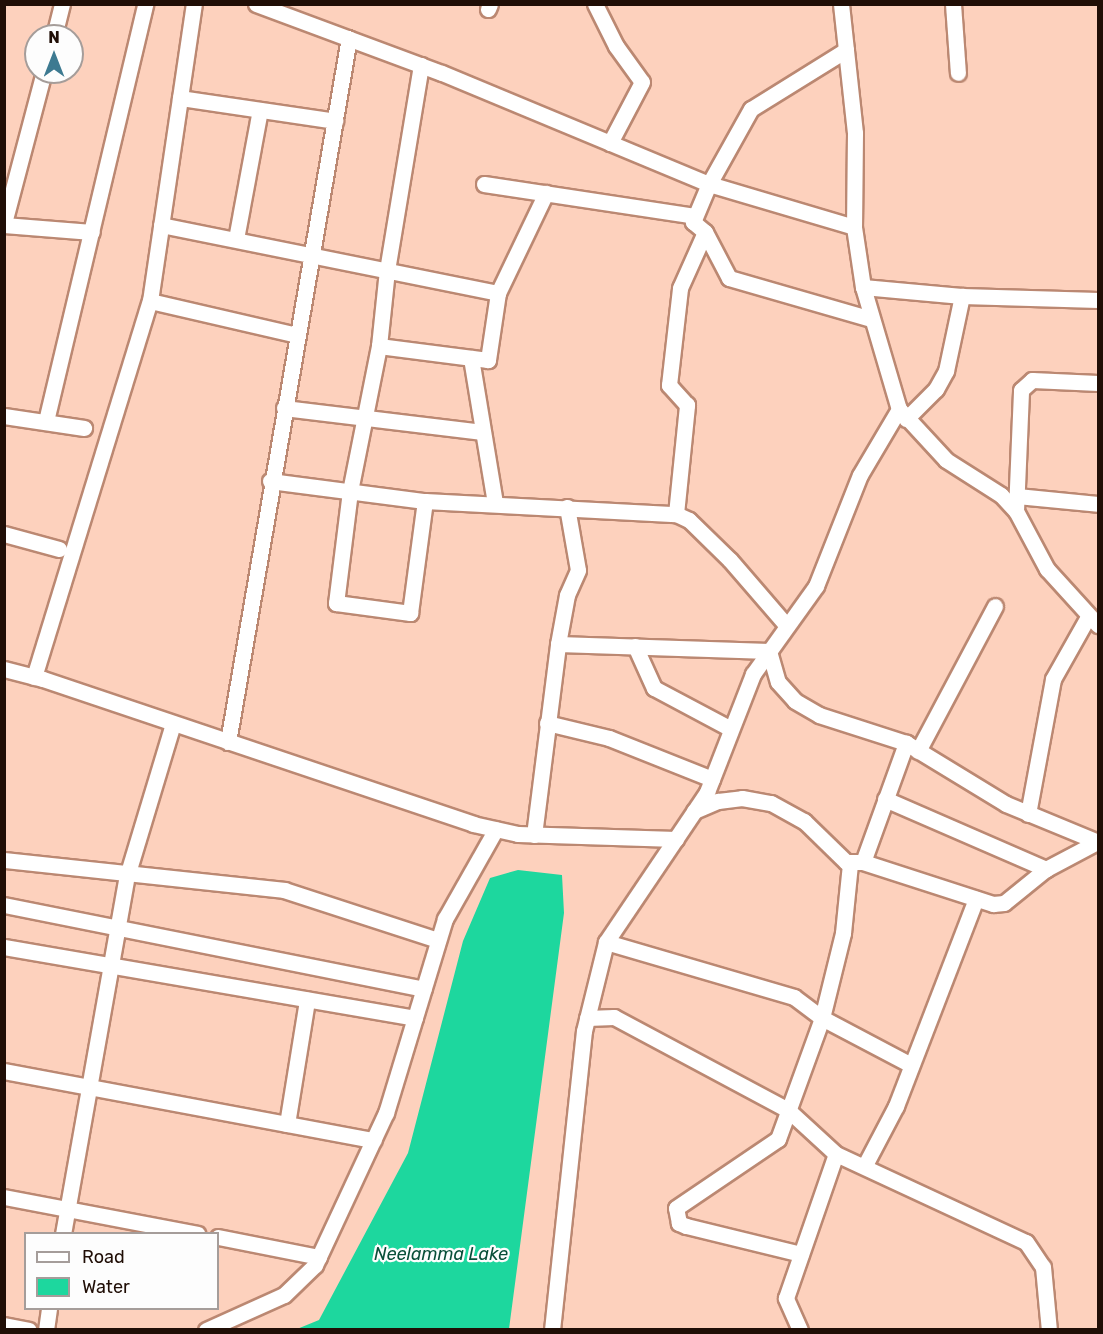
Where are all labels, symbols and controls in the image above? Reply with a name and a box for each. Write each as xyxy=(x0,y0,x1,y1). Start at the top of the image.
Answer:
north arrow xyxy=(24,24,84,84)
text: N xyxy=(48,28,60,47)
legend xyxy=(24,1232,219,1310)
water label: Neelamma Lake xyxy=(374,1243,508,1265)
text: Road xyxy=(82,1246,125,1268)
text: Water xyxy=(82,1276,130,1298)

